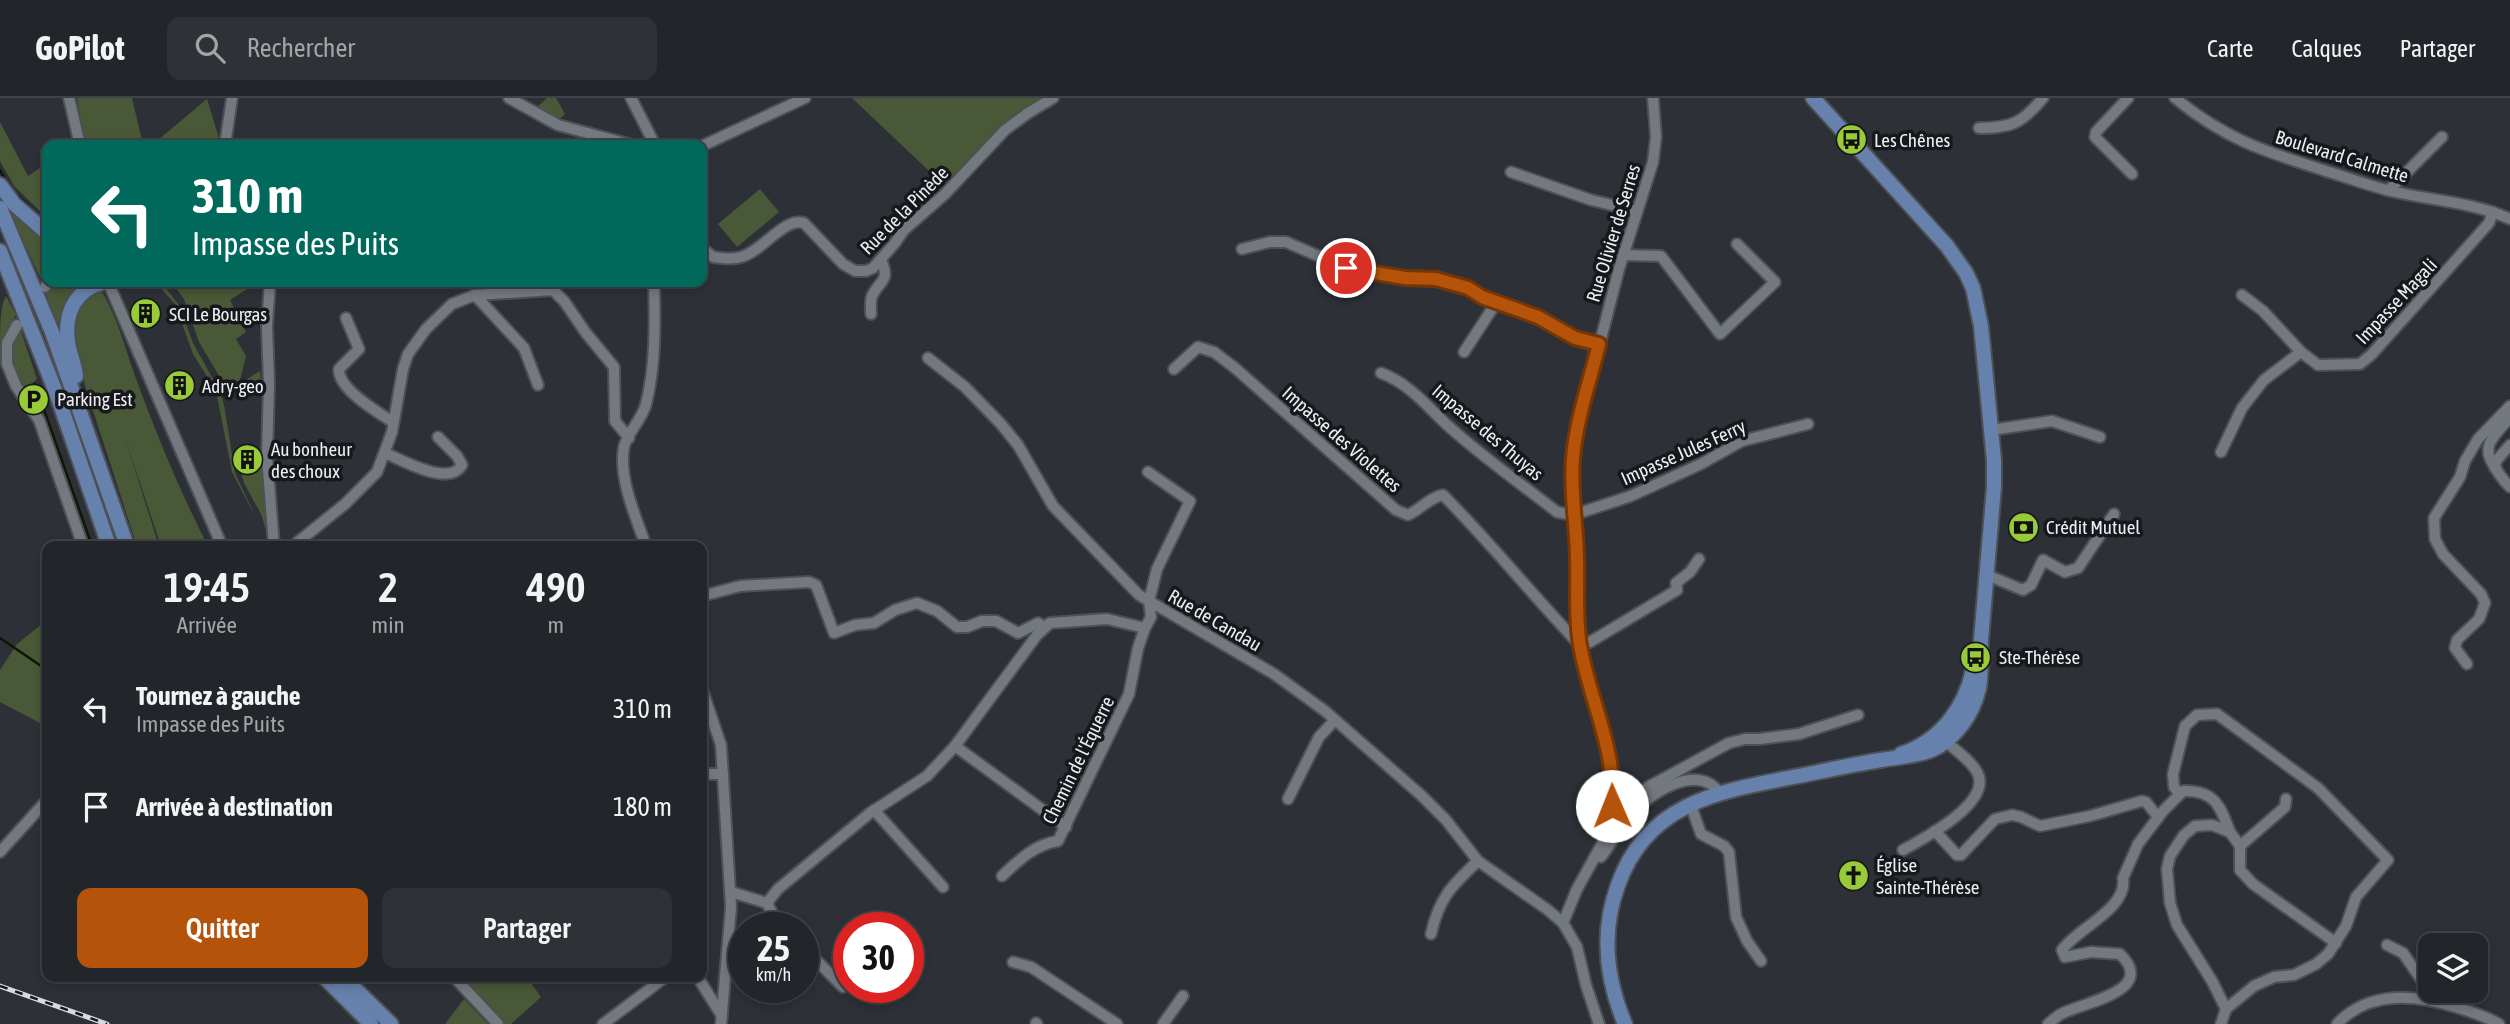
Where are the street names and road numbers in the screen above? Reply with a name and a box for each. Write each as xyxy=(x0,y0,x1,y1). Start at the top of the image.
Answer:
street label: Boulevard Calmette xyxy=(2273,125,2411,187)
street label: Rue de la Pinède xyxy=(855,161,953,259)
street label: Rue Olivier de Serres xyxy=(1582,161,1644,305)
street label: Impasse Magali xyxy=(2351,254,2441,348)
street label: Impasse des Thuyas xyxy=(1428,379,1548,485)
street label: Impasse des Violettes xyxy=(1278,381,1406,497)
street label: Impasse Jules Ferry xyxy=(1617,415,1749,489)
street label: Rue de Candau xyxy=(1165,585,1265,655)
street label: Chemin de l'Équerre xyxy=(1038,693,1118,827)

